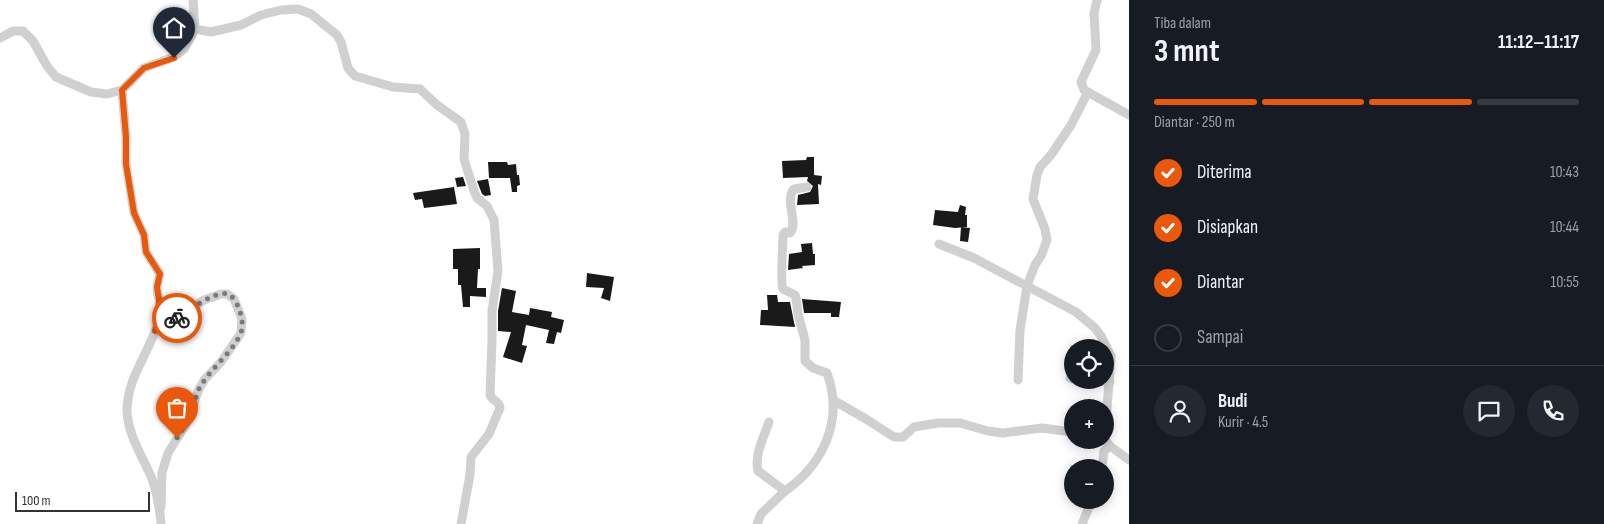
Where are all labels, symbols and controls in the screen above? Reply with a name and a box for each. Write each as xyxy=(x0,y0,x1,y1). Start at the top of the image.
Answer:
pin xyxy=(153,7,195,58)
icon: home xyxy=(160,14,188,42)
text: Tiba dalam xyxy=(1154,14,1211,33)
text: 11:12–11:17 xyxy=(1498,31,1579,54)
text: 3 mnt xyxy=(1154,32,1220,71)
text: Diantar · 250 m xyxy=(1154,113,1235,132)
icon: check xyxy=(1154,159,1182,187)
text: Diterima xyxy=(1197,161,1252,184)
text: 10:43 xyxy=(1550,163,1579,182)
icon: check xyxy=(1154,214,1182,242)
text: Disiapkan xyxy=(1197,216,1258,239)
text: 10:44 xyxy=(1550,218,1579,237)
icon: check xyxy=(1154,269,1182,297)
text: Diantar xyxy=(1197,271,1244,294)
text: 10:55 xyxy=(1551,273,1579,292)
courier xyxy=(152,293,202,343)
icon: bike xyxy=(163,304,191,332)
text: Sampai xyxy=(1197,326,1243,349)
map controls xyxy=(1064,339,1114,509)
button: locate xyxy=(1064,339,1114,389)
button: person xyxy=(1154,385,1206,437)
button: chat xyxy=(1463,385,1515,437)
button: phone xyxy=(1527,385,1579,437)
pin xyxy=(156,387,198,438)
text: Budi xyxy=(1218,390,1247,413)
icon: bag xyxy=(163,394,191,422)
button: + xyxy=(1064,399,1114,449)
text: Kurir · 4.5 xyxy=(1218,413,1268,432)
button: − xyxy=(1064,459,1114,509)
scale bar xyxy=(15,489,150,512)
text: 100 m xyxy=(22,492,51,509)

